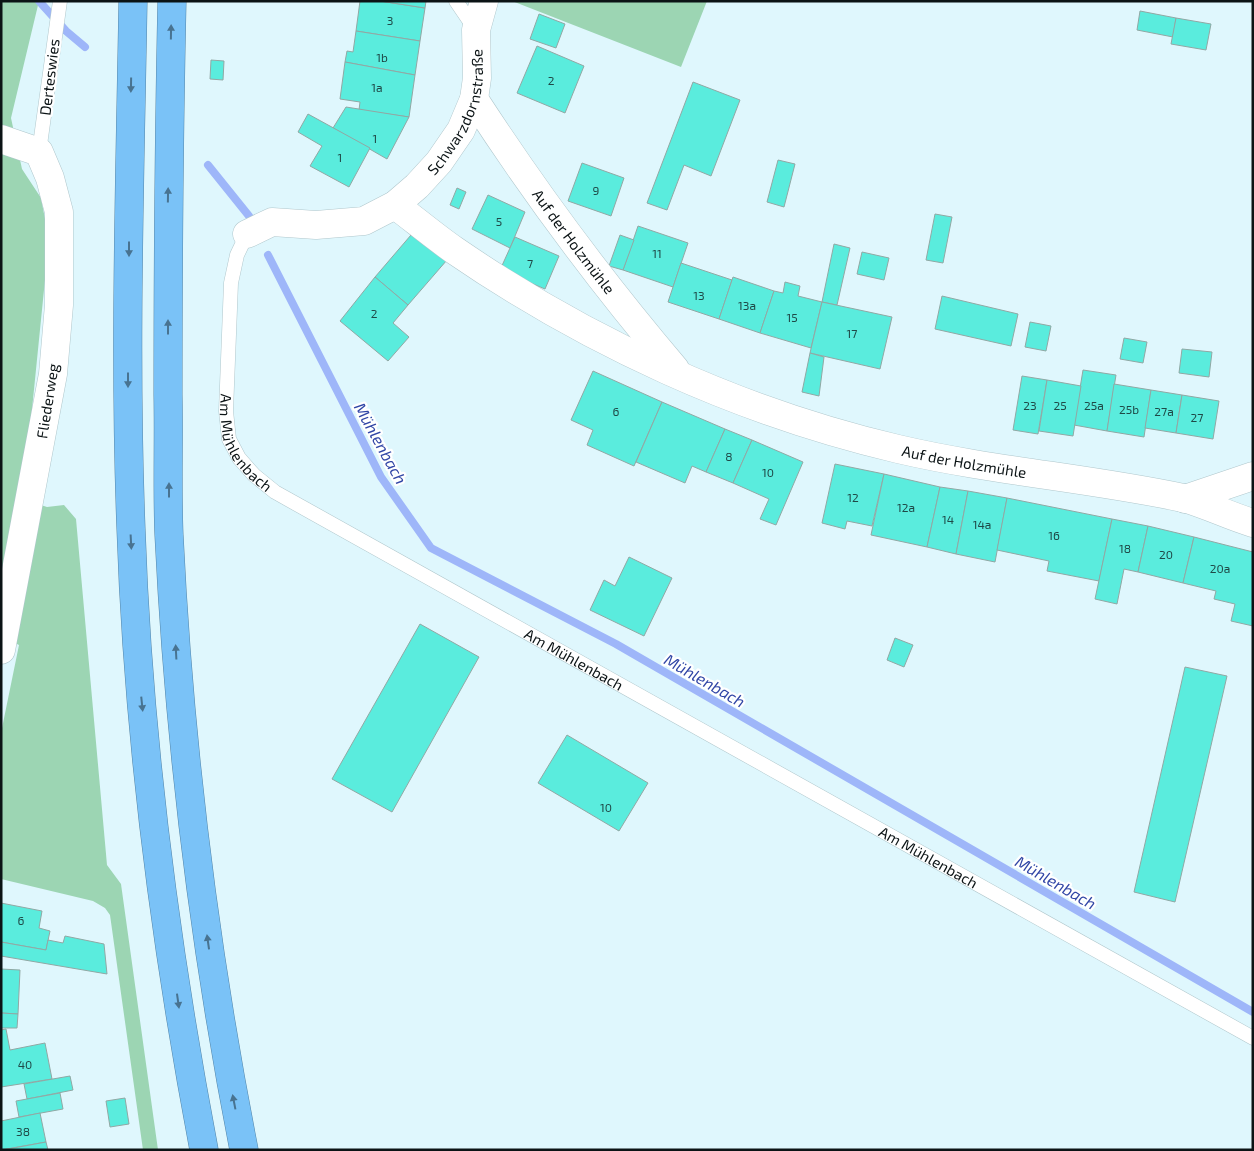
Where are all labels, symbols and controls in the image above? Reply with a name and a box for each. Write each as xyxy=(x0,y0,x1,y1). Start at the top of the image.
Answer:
house number: 3 xyxy=(387,13,393,27)
one-way arrow xyxy=(167,24,175,40)
street label: Derteswies xyxy=(35,38,63,116)
street label: Schwarzdornstraße xyxy=(423,49,486,178)
house number: 1b xyxy=(376,50,388,64)
house number: 2 xyxy=(548,73,555,87)
one-way arrow xyxy=(127,77,135,93)
house number: 1a xyxy=(371,80,383,94)
house number: 1 xyxy=(373,131,377,145)
house number: 1 xyxy=(338,150,342,164)
house number: 9 xyxy=(593,183,600,197)
one-way arrow xyxy=(164,186,172,202)
street label: Auf der Holzmühle xyxy=(529,186,619,297)
house number: 5 xyxy=(496,214,502,228)
one-way arrow xyxy=(125,241,133,257)
house number: 11 xyxy=(652,246,662,260)
house number: 7 xyxy=(527,256,533,270)
house number: 13 xyxy=(693,288,705,302)
house number: 13a xyxy=(738,298,756,312)
house number: 2 xyxy=(371,306,378,320)
house number: 15 xyxy=(786,310,798,324)
one-way arrow xyxy=(164,319,172,335)
house number: 17 xyxy=(847,326,857,340)
street label: Fliederweg xyxy=(32,362,62,440)
one-way arrow xyxy=(124,372,132,388)
street label: Am Mühlenbach xyxy=(217,393,276,495)
house number: 23 xyxy=(1023,398,1037,412)
house number: 25 xyxy=(1053,398,1067,412)
house number: 25a xyxy=(1084,398,1104,412)
water label: Mühlenbach xyxy=(351,399,411,487)
house number: 25b xyxy=(1119,402,1139,416)
house number: 6 xyxy=(613,404,620,418)
house number: 27a xyxy=(1154,404,1174,418)
house number: 27 xyxy=(1191,410,1203,424)
street label: Auf der Holzmühle xyxy=(900,441,1028,481)
house number: 8 xyxy=(725,449,733,463)
house number: 10 xyxy=(762,465,774,479)
one-way arrow xyxy=(165,482,173,498)
house number: 12 xyxy=(847,490,859,504)
house number: 12a xyxy=(897,500,915,514)
house number: 14 xyxy=(942,512,954,526)
house number: 14a xyxy=(973,517,991,531)
house number: 16 xyxy=(1048,528,1060,542)
one-way arrow xyxy=(128,534,136,550)
house number: 18 xyxy=(1119,541,1131,555)
house number: 20 xyxy=(1159,547,1173,561)
house number: 20a xyxy=(1210,561,1230,575)
street label: Am Mühlenbach xyxy=(522,624,627,694)
one-way arrow xyxy=(172,644,180,660)
water label: Mühlenbach xyxy=(661,649,749,711)
one-way arrow xyxy=(138,696,146,712)
house number: 10 xyxy=(600,800,612,814)
street label: Am Mühlenbach xyxy=(876,822,981,892)
water label: Mühlenbach xyxy=(1012,851,1100,913)
house number: 6 xyxy=(18,913,25,927)
one-way arrow xyxy=(204,933,212,949)
one-way arrow xyxy=(175,993,183,1009)
house number: 40 xyxy=(18,1057,32,1071)
one-way arrow xyxy=(230,1093,238,1109)
house number: 38 xyxy=(16,1124,30,1138)

